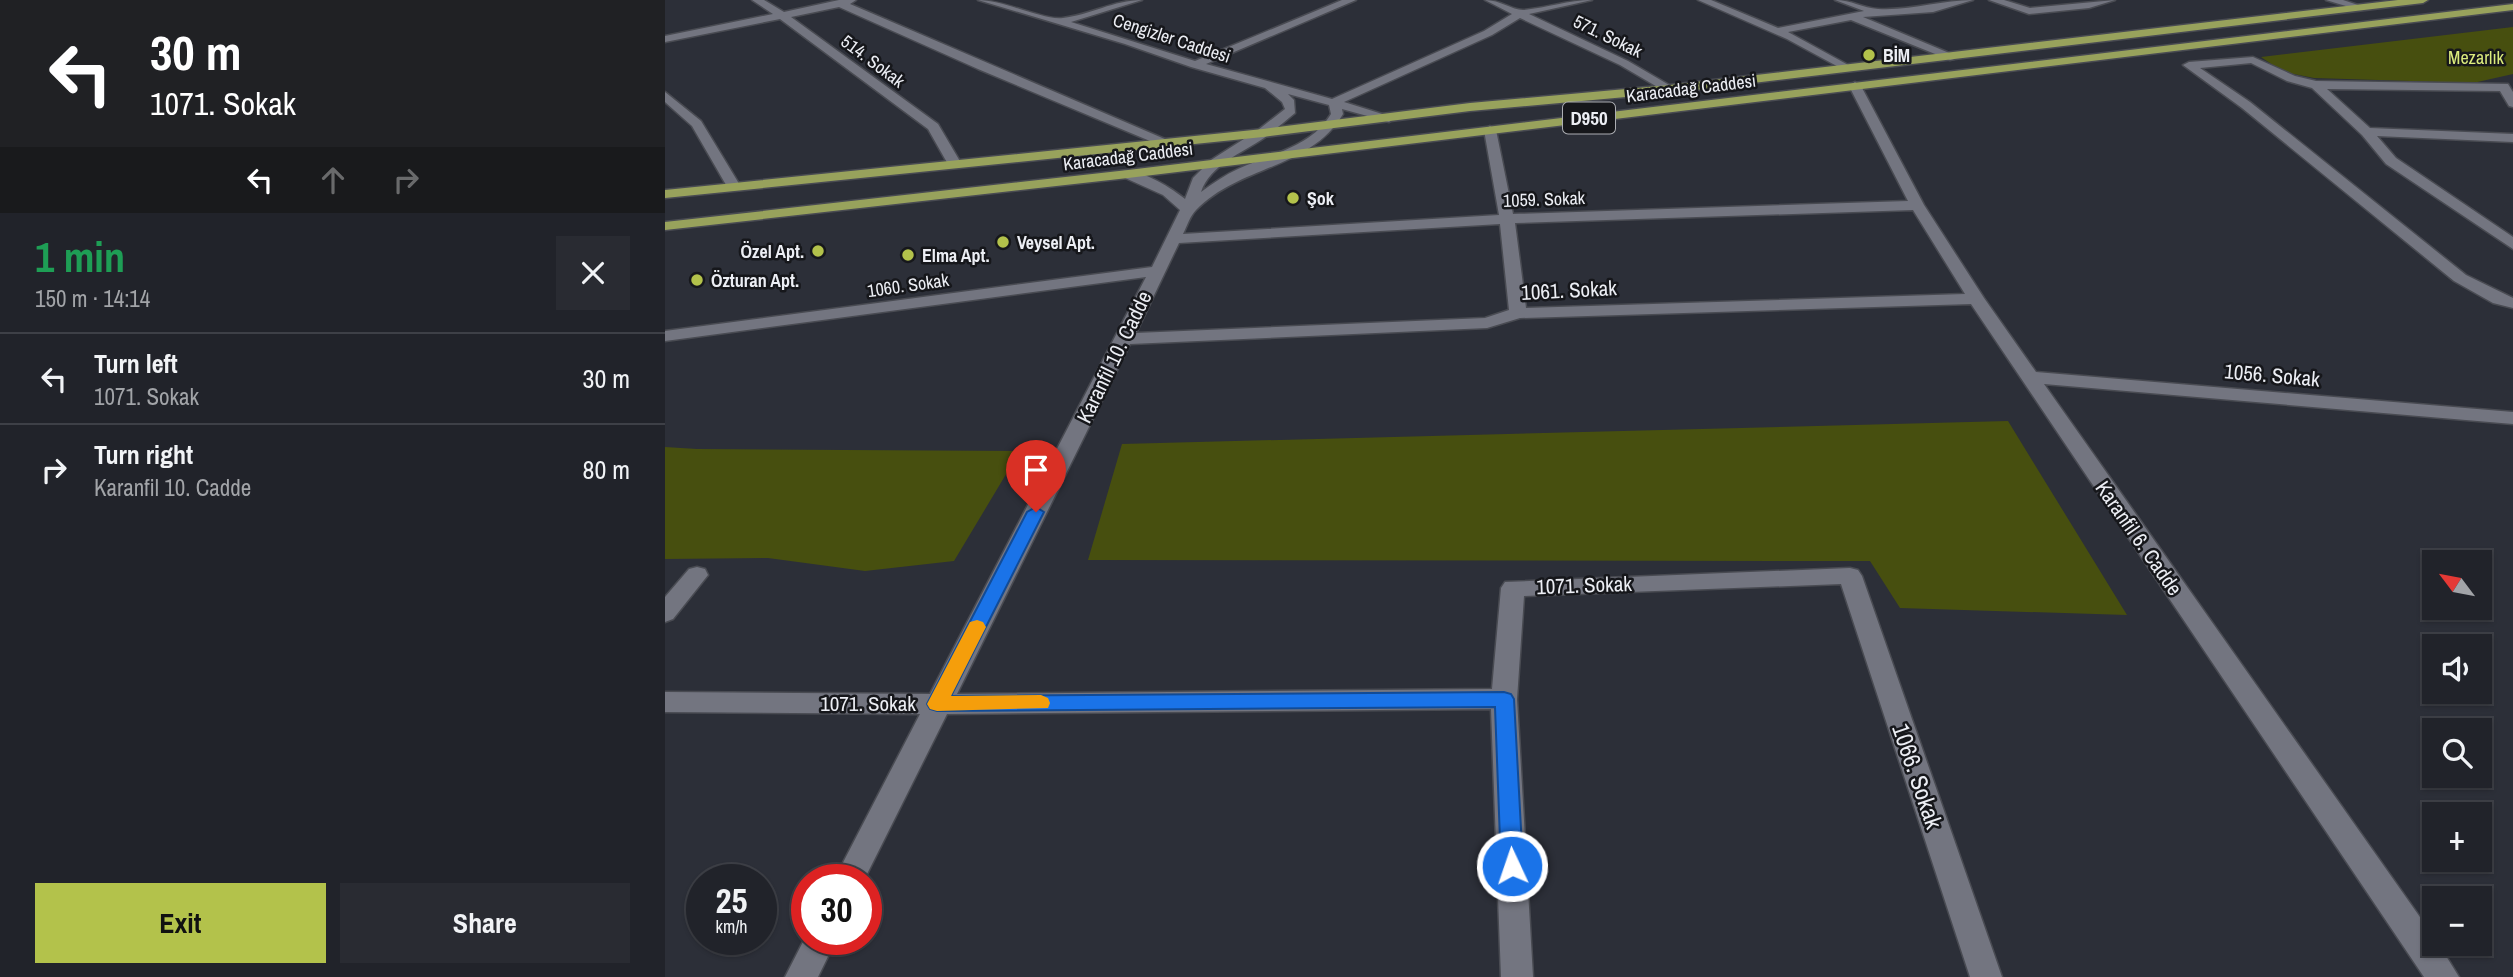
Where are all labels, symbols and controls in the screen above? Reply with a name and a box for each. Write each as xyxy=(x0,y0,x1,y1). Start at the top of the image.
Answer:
street label: Cengizler Caddesi xyxy=(1110,7,1234,69)
street label: 571. Sokak xyxy=(1569,9,1647,64)
text: 30 m xyxy=(150,19,242,85)
icon: left xyxy=(35,28,126,119)
street label: 514. Sokak xyxy=(836,29,911,94)
place label: BİM xyxy=(1883,43,1910,68)
park label: Mezarlık xyxy=(2448,45,2505,70)
marker: BİM xyxy=(1861,47,1877,63)
street label: Karacadağ Caddesi xyxy=(1625,68,1757,108)
text: 1071. Sokak xyxy=(150,82,296,125)
road number: D950 xyxy=(1563,102,1615,134)
street label: Karacadağ Caddesi xyxy=(1062,136,1194,176)
icon: left xyxy=(241,161,279,199)
icon: ahead xyxy=(314,161,352,199)
icon: right xyxy=(387,161,425,199)
street label: 1059. Sokak xyxy=(1503,185,1586,213)
place label: Şok xyxy=(1307,186,1335,211)
marker: Şok xyxy=(1285,190,1301,206)
text: 1 min xyxy=(35,229,125,285)
place label: Veysel Apt. xyxy=(1017,230,1095,255)
marker: Veysel Apt. xyxy=(995,234,1011,250)
button: close xyxy=(556,236,630,310)
place label: Özel Apt. xyxy=(741,239,804,264)
marker: Özel Apt. xyxy=(810,243,826,259)
place label: Elma Apt. xyxy=(922,243,990,268)
marker: Elma Apt. xyxy=(900,247,916,263)
street label: 1060. Sokak xyxy=(866,267,951,303)
place label: Özturan Apt. xyxy=(711,268,799,293)
marker: Özturan Apt. xyxy=(689,272,705,288)
street label: 1061. Sokak xyxy=(1520,273,1618,307)
text: 150 m · 14:14 xyxy=(35,283,150,314)
street label: Karanfil 10. Cadde xyxy=(1069,286,1159,428)
text: Turn left xyxy=(94,346,178,381)
street label: 1056. Sokak xyxy=(2223,356,2321,394)
icon: left xyxy=(35,360,73,398)
text: 30 m xyxy=(583,361,630,396)
text: 1071. Sokak xyxy=(94,381,199,412)
text: Turn right xyxy=(94,437,193,472)
pin xyxy=(1006,440,1066,512)
icon: right xyxy=(35,451,73,489)
icon: arrive xyxy=(1017,451,1055,489)
text: 80 m xyxy=(583,452,630,487)
text: Karanfil 10. Cadde xyxy=(94,472,251,503)
street label: Karanfil 6. Cadde xyxy=(2089,475,2189,601)
north arrow xyxy=(2422,550,2492,620)
map controls xyxy=(2422,550,2492,956)
street label: 1071. Sokak xyxy=(1536,569,1633,601)
button: sound xyxy=(2422,634,2492,704)
street label: 1071. Sokak xyxy=(820,689,916,718)
button: search xyxy=(2422,718,2492,788)
street label: 1066. Sokak xyxy=(1885,719,1951,833)
button: + xyxy=(2422,802,2492,872)
position arrow xyxy=(1475,829,1549,903)
speed limit sign: 30 xyxy=(791,864,882,955)
text: 25 xyxy=(716,877,747,924)
button: Exit xyxy=(35,883,326,963)
button: Share xyxy=(340,883,630,963)
button: − xyxy=(2422,886,2492,956)
text: km/h xyxy=(716,914,748,939)

